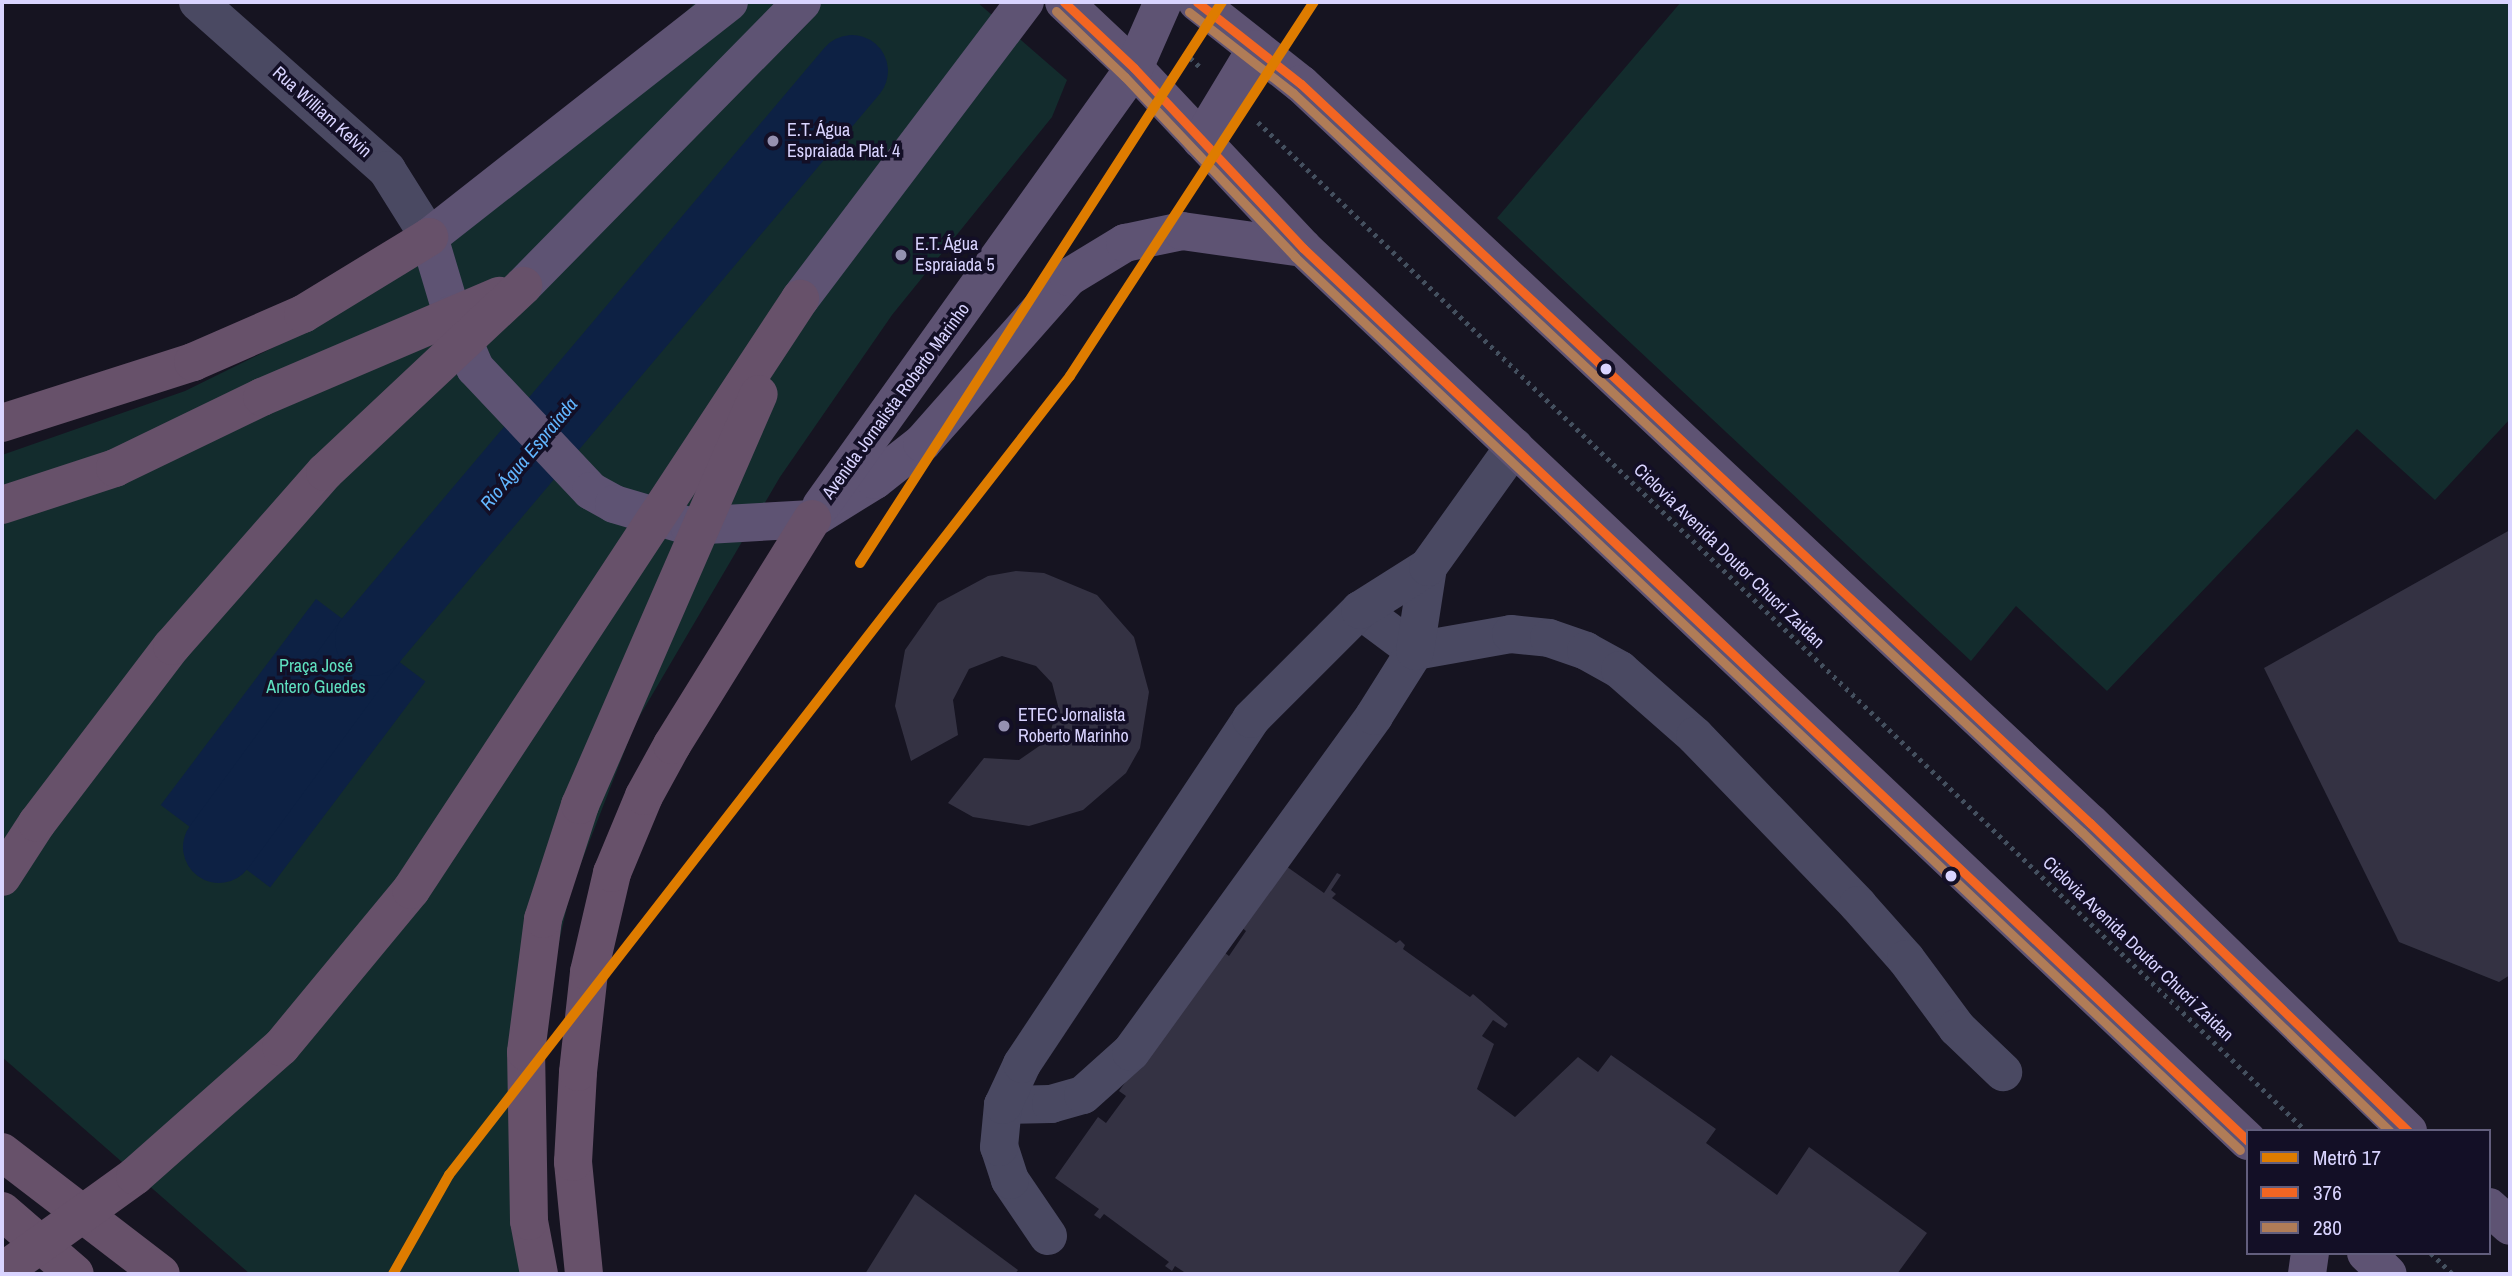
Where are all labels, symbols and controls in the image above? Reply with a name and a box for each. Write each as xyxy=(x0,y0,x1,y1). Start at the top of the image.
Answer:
street label: Rua William Kelvin xyxy=(268,62,376,162)
place label: E.T. Água Espraiada Plat. 4 xyxy=(787,120,900,162)
marker: E.T. Água Espraiada Plat. 4 xyxy=(765,133,781,149)
place label: E.T. Água Espraiada 5 xyxy=(915,234,995,276)
marker: E.T. Água Espraiada 5 xyxy=(893,247,909,263)
street label: Avenida Jornalista Roberto Marinho xyxy=(818,299,974,503)
unlabelled marker xyxy=(1599,362,1613,376)
water label: Rio Água Espraiada xyxy=(475,393,583,515)
street label: Ciclovia Avenida Doutor Chucri Zaidan xyxy=(1629,459,1829,653)
park label: Praça José Antero Guedes xyxy=(266,656,366,698)
place label: ETEC Jornalista Roberto Marinho xyxy=(1018,705,1129,748)
marker: ETEC Jornalista Roberto Marinho xyxy=(996,718,1012,734)
street label: Ciclovia Avenida Doutor Chucri Zaidan xyxy=(2038,852,2238,1046)
unlabelled marker xyxy=(1944,869,1958,883)
legend xyxy=(2246,1129,2491,1255)
text: Metrô 17 xyxy=(2313,1143,2381,1172)
text: 376 xyxy=(2313,1178,2342,1207)
text: 280 xyxy=(2313,1213,2342,1242)

